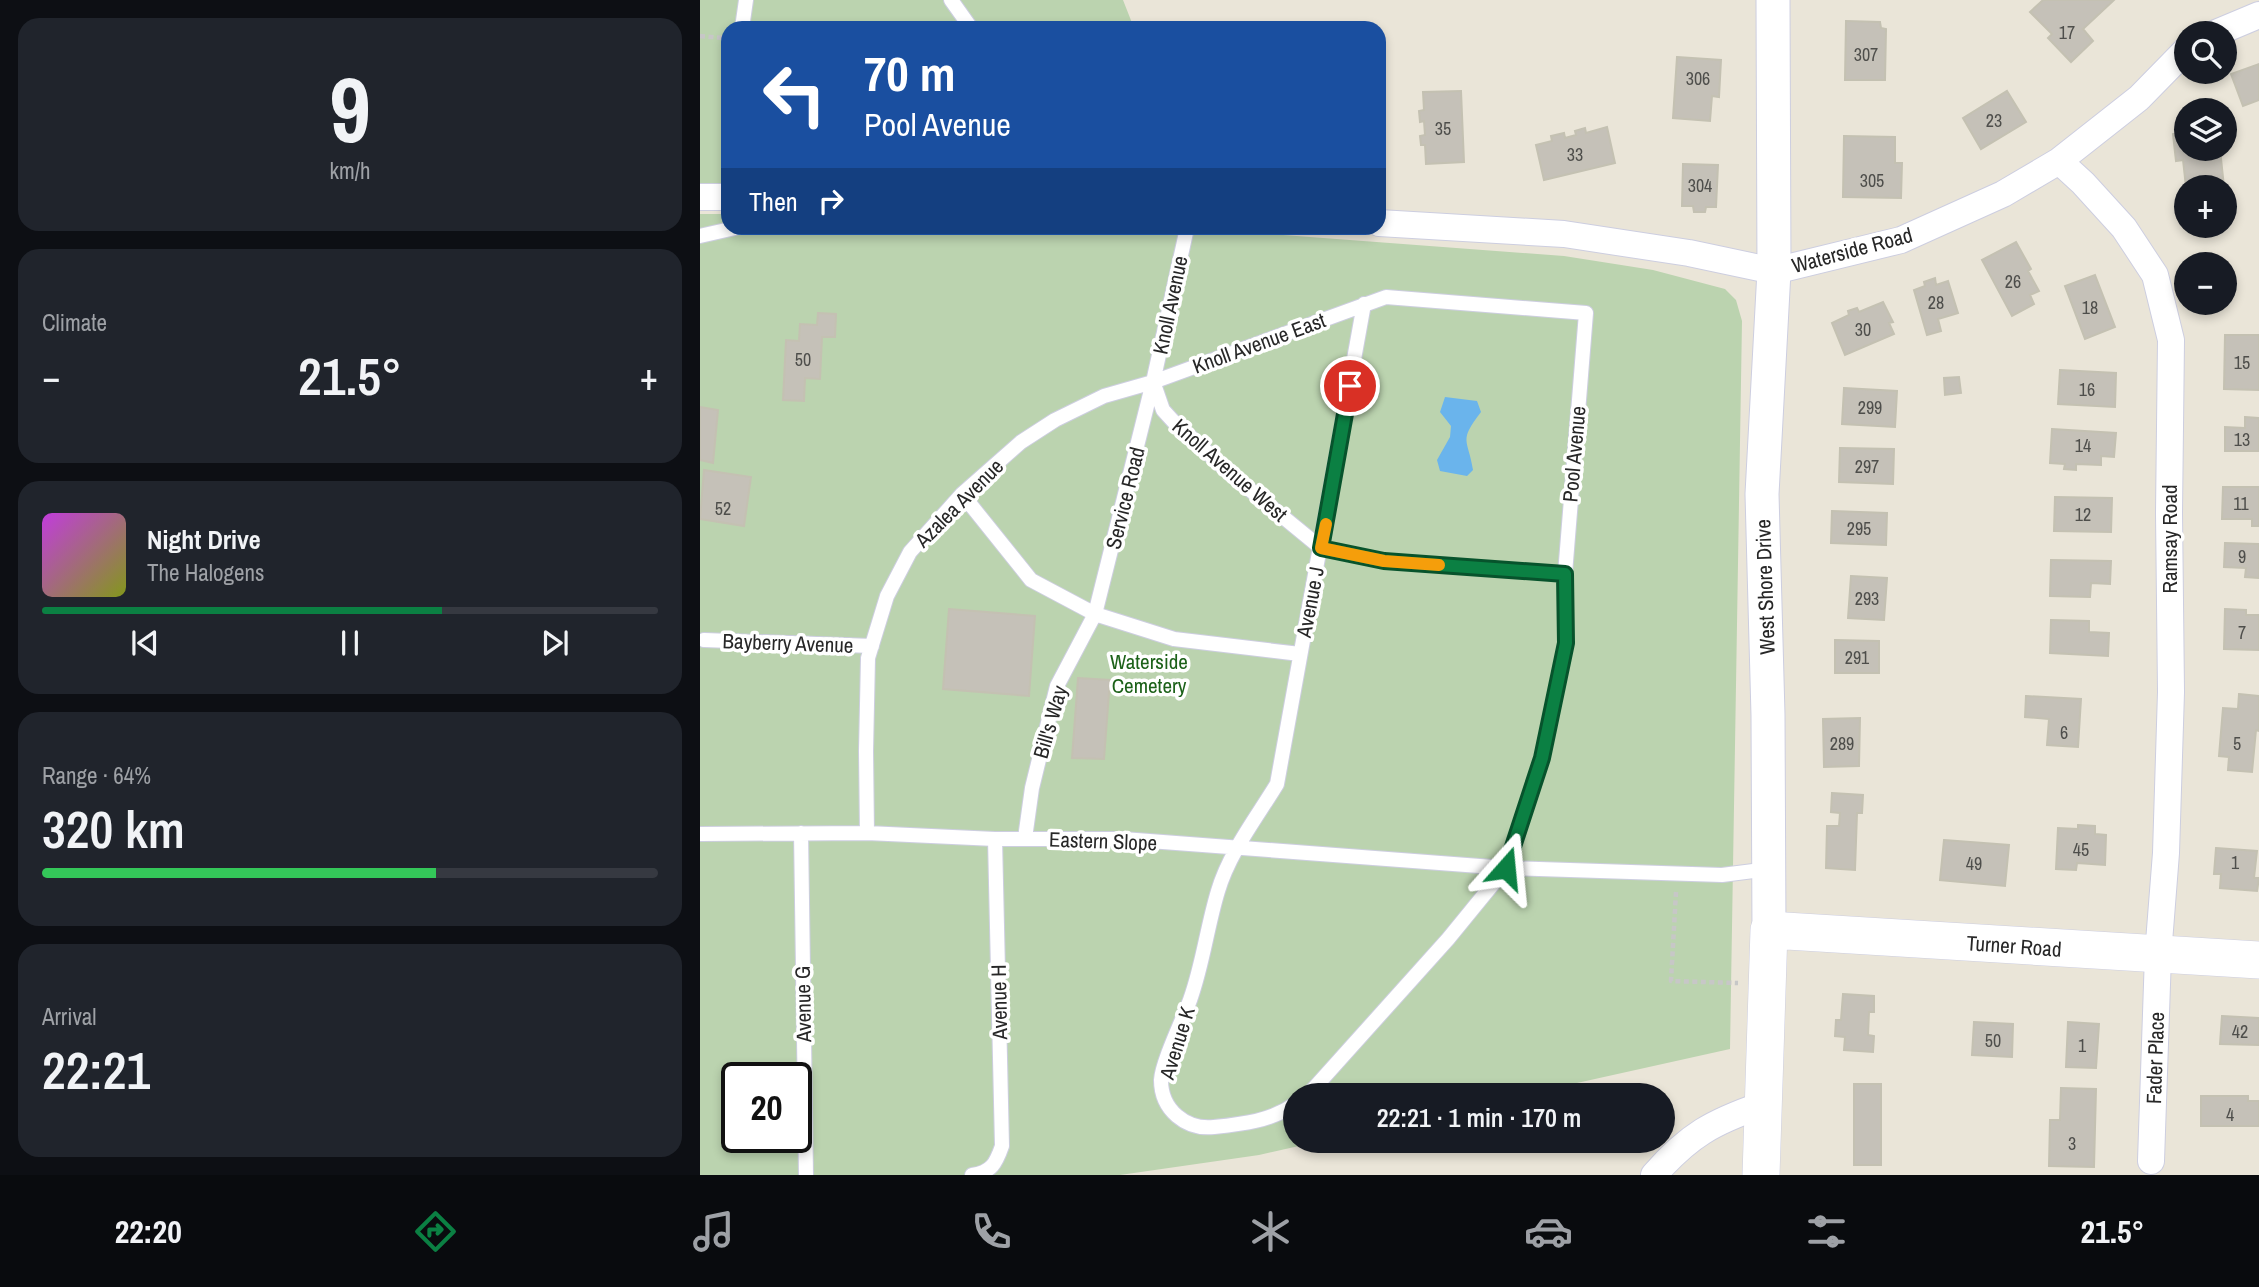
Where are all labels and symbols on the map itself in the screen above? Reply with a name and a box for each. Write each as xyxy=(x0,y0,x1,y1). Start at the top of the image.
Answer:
house number: 17 xyxy=(2059,20,2075,45)
house number: 307 xyxy=(1854,42,1878,67)
house number: 306 xyxy=(1686,66,1710,91)
house number: 23 xyxy=(1986,108,2002,133)
house number: 35 xyxy=(1435,116,1451,141)
house number: 33 xyxy=(1567,142,1583,167)
house number: 305 xyxy=(1860,168,1884,193)
house number: 304 xyxy=(1688,173,1712,198)
street label: Waterside Road xyxy=(1788,220,1916,280)
street label: Knoll Avenue xyxy=(1145,253,1195,357)
house number: 26 xyxy=(2005,269,2021,294)
house number: 28 xyxy=(1928,290,1944,315)
house number: 18 xyxy=(2082,295,2098,320)
street label: Knoll Avenue East xyxy=(1189,305,1330,380)
house number: 30 xyxy=(1855,317,1871,342)
house number: 50 xyxy=(795,347,811,372)
house number: 15 xyxy=(2234,350,2250,375)
pin xyxy=(1320,356,1380,416)
house number: 16 xyxy=(2079,377,2095,402)
house number: 299 xyxy=(1858,395,1882,420)
street label: Pool Avenue xyxy=(1555,405,1593,503)
street label: Knoll Avenue West xyxy=(1166,412,1294,528)
house number: 13 xyxy=(2234,427,2250,452)
house number: 14 xyxy=(2075,433,2091,458)
street label: Service Road xyxy=(1098,444,1152,552)
street label: Azalea Avenue xyxy=(908,452,1010,554)
house number: 297 xyxy=(1855,454,1879,479)
street label: Ramsay Road xyxy=(2155,484,2184,594)
house number: 11 xyxy=(2233,491,2249,516)
house number: 52 xyxy=(715,496,731,521)
house number: 12 xyxy=(2075,502,2091,527)
house number: 295 xyxy=(1847,516,1871,541)
street label: West Shore Drive xyxy=(1748,519,1782,655)
house number: 9 xyxy=(2238,544,2246,569)
street label: Avenue J xyxy=(1289,564,1331,641)
house number: 293 xyxy=(1855,586,1879,611)
house number: 7 xyxy=(2238,620,2246,645)
street label: Bayberry Avenue xyxy=(722,626,854,660)
house number: 291 xyxy=(1845,645,1870,670)
park label: Waterside Cemetery xyxy=(1110,647,1188,700)
street label: Bill's Way xyxy=(1026,682,1074,762)
house number: 6 xyxy=(2060,720,2068,745)
house number: 289 xyxy=(1830,731,1854,756)
house number: 5 xyxy=(2233,731,2241,756)
street label: Eastern Slope xyxy=(1048,825,1158,857)
position arrow xyxy=(1469,831,1543,905)
house number: 45 xyxy=(2073,837,2089,862)
house number: 1 xyxy=(2231,850,2240,875)
house number: 49 xyxy=(1966,851,1982,876)
street label: Turner Road xyxy=(1966,928,2062,964)
street label: Avenue H xyxy=(984,964,1014,1041)
street label: Avenue G xyxy=(788,966,818,1043)
street label: Avenue K xyxy=(1152,1003,1202,1084)
street label: Fader Place xyxy=(2139,1012,2171,1104)
house number: 42 xyxy=(2232,1019,2248,1044)
house number: 50 xyxy=(1985,1028,2001,1053)
house number: 1 xyxy=(2078,1033,2087,1058)
speed limit sign: 20 xyxy=(721,1062,812,1153)
house number: 4 xyxy=(2226,1102,2234,1127)
house number: 3 xyxy=(2068,1131,2076,1156)

